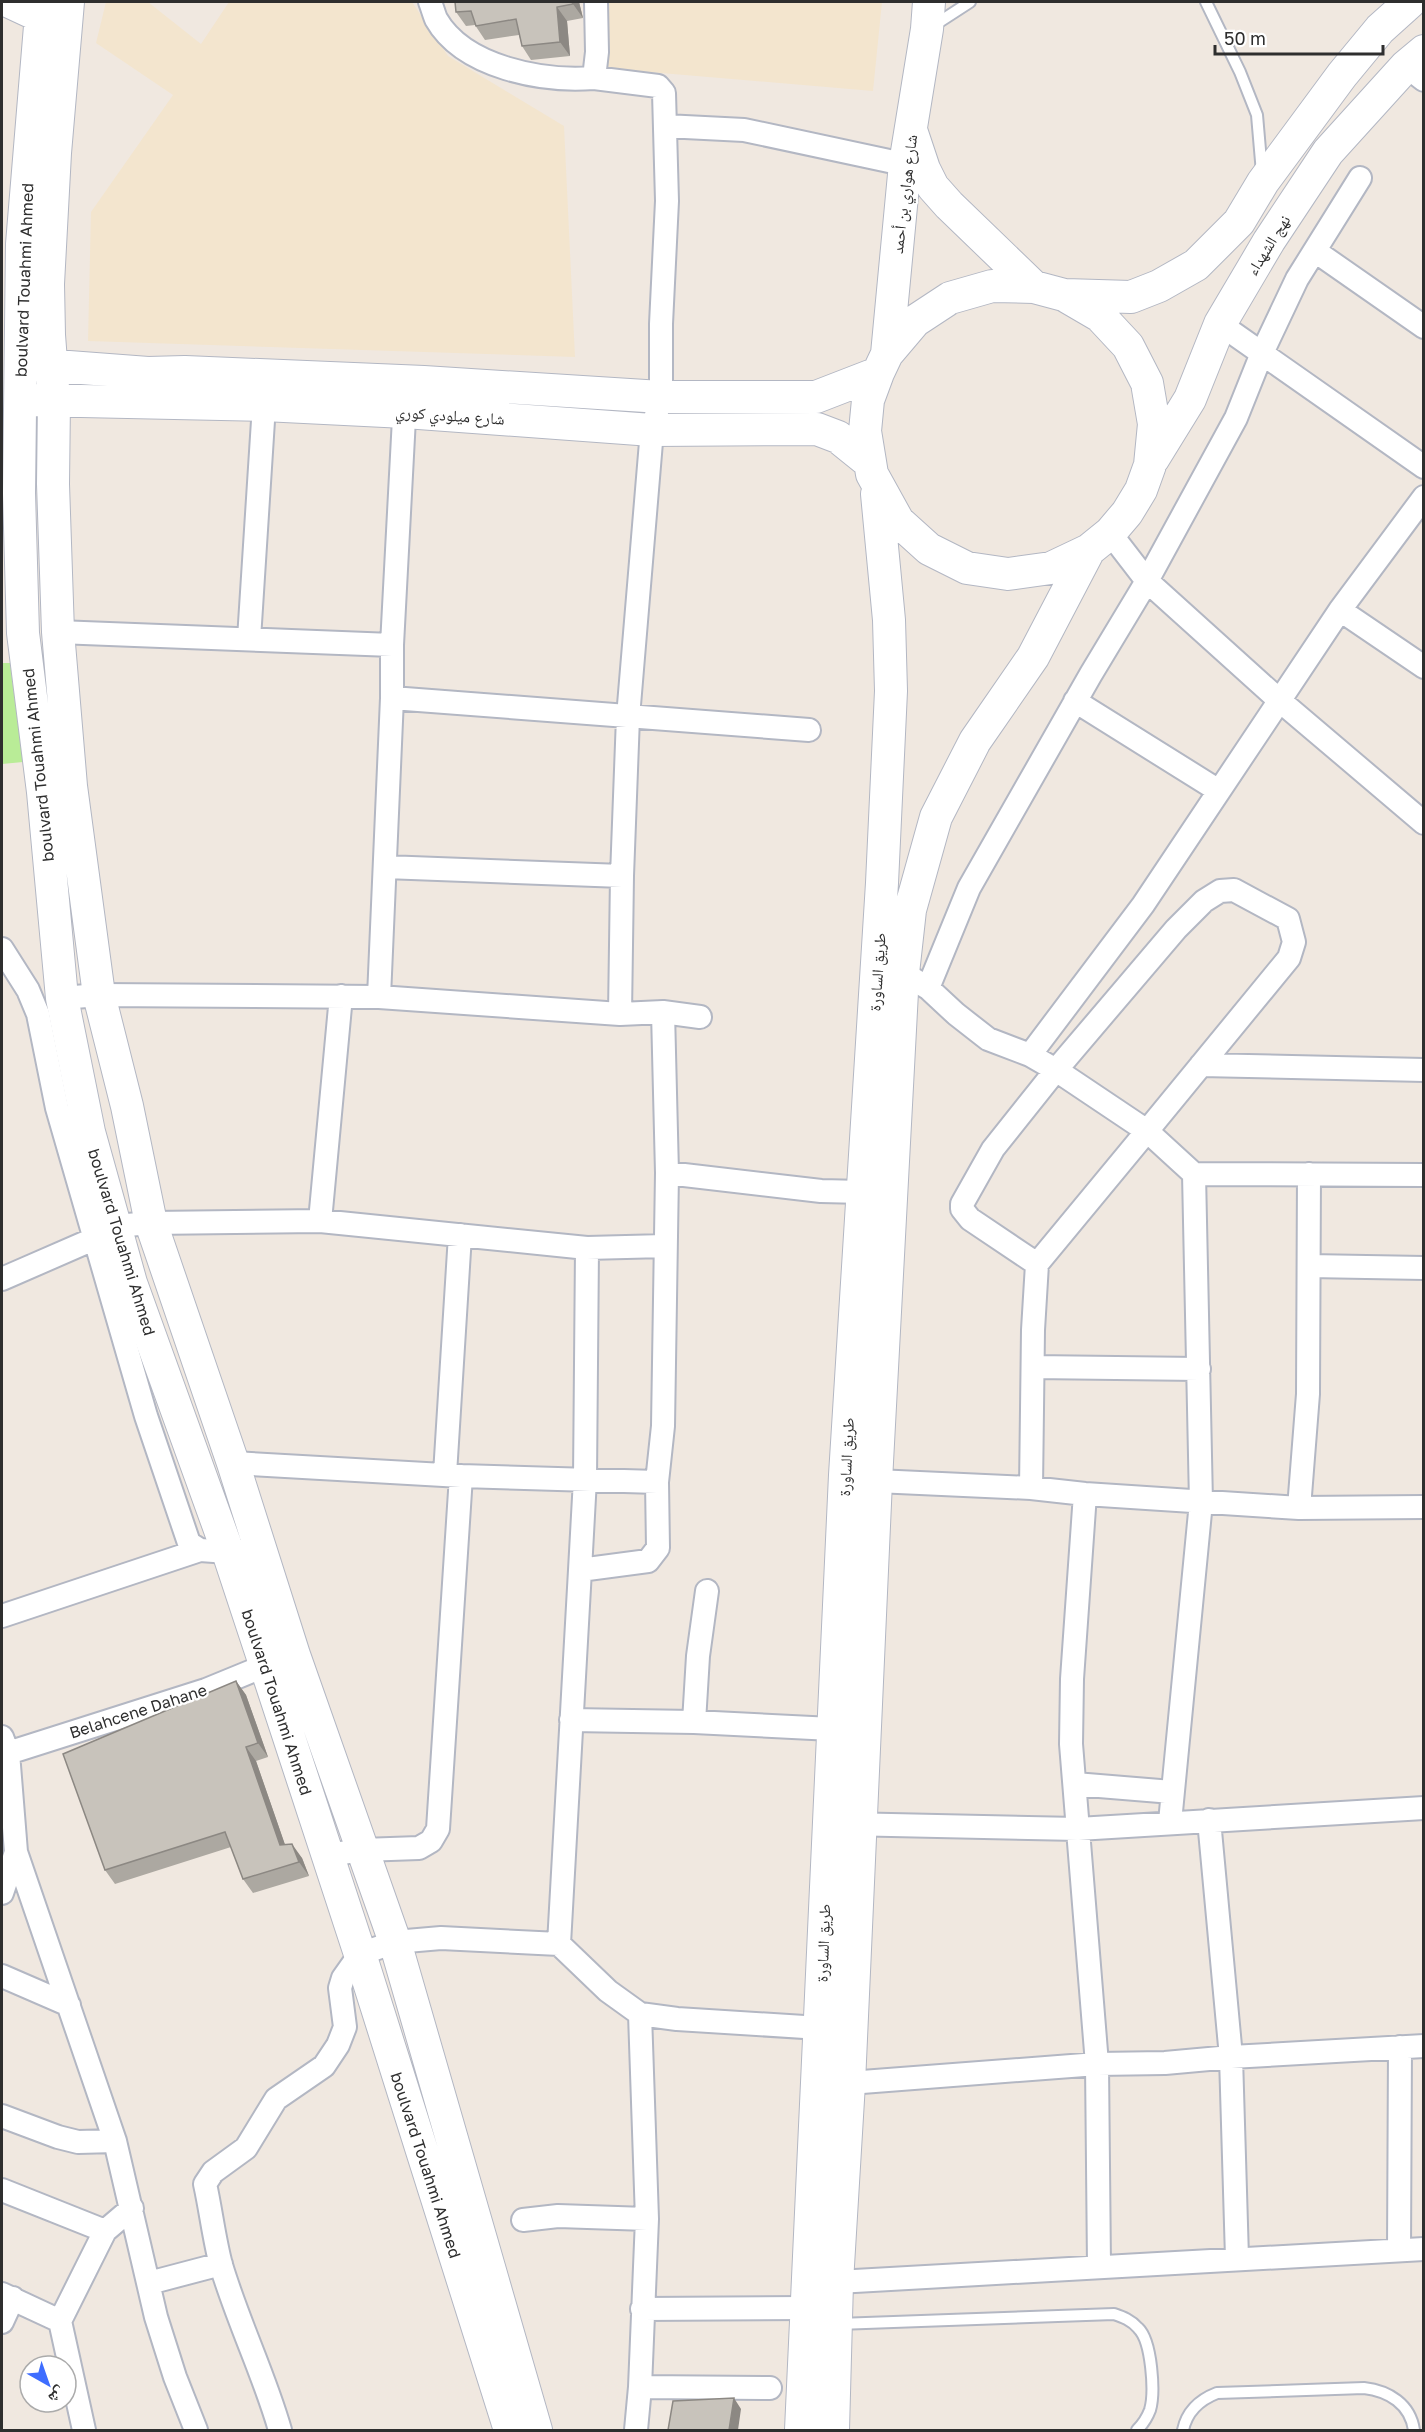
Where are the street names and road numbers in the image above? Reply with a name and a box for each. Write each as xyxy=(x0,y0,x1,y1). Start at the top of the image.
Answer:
street label: شارع هواري بن أحمد xyxy=(887,133,924,255)
street label: boulvard Touahmi Ahmed xyxy=(11,183,37,377)
street label: نهج الشهداء xyxy=(1242,211,1295,279)
street label: شارع ميلودي كوري xyxy=(394,401,505,432)
street label: boulvard Touahmi Ahmed xyxy=(18,667,58,863)
street label: طريق الساورة xyxy=(864,932,891,1012)
street label: boulvard Touahmi Ahmed xyxy=(84,1146,160,1338)
street label: طريق الساورة xyxy=(834,1417,859,1497)
street label: boulvard Touahmi Ahmed xyxy=(237,1607,317,1797)
street label: Belahcene Dahane xyxy=(67,1679,209,1743)
street label: طريق الساورة xyxy=(812,1903,835,1983)
street label: boulvard Touahmi Ahmed xyxy=(386,2070,466,2260)

